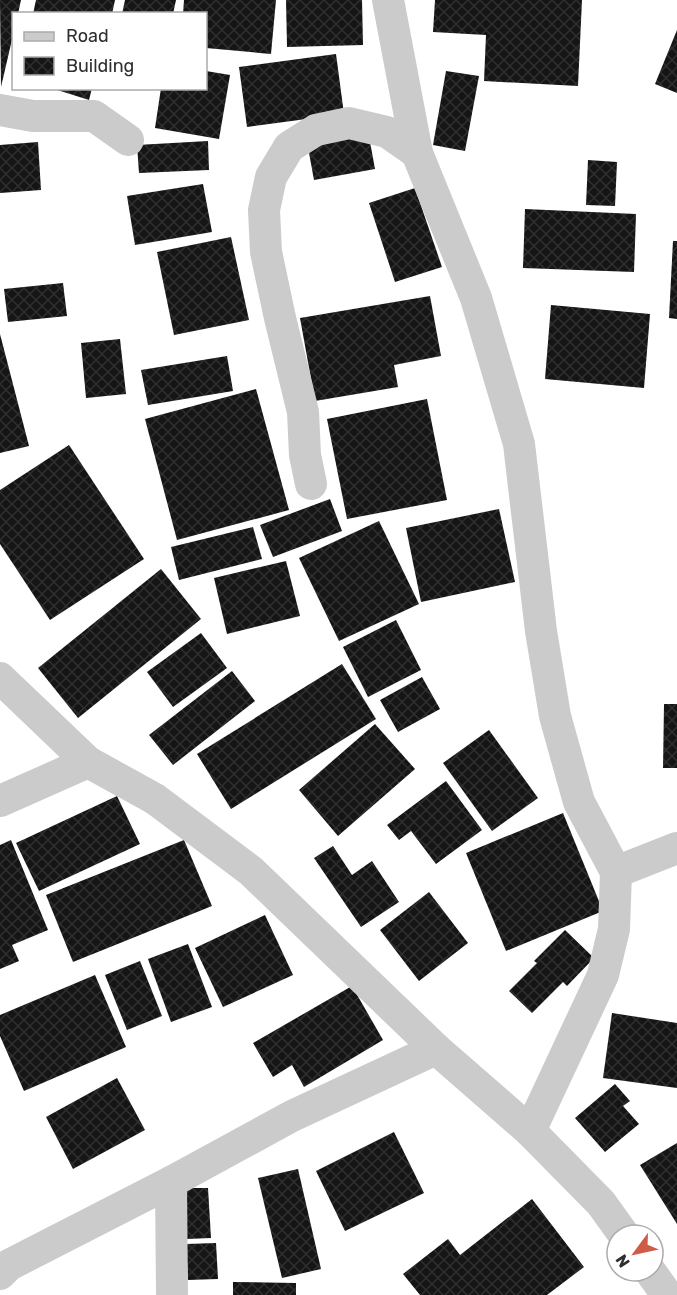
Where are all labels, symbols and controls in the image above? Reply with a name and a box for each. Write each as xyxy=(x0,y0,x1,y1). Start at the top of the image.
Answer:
legend xyxy=(12,12,207,90)
text: Road xyxy=(66,25,109,47)
text: Building xyxy=(66,55,134,77)
north arrow xyxy=(605,1223,665,1283)
text: N xyxy=(612,1251,634,1271)

